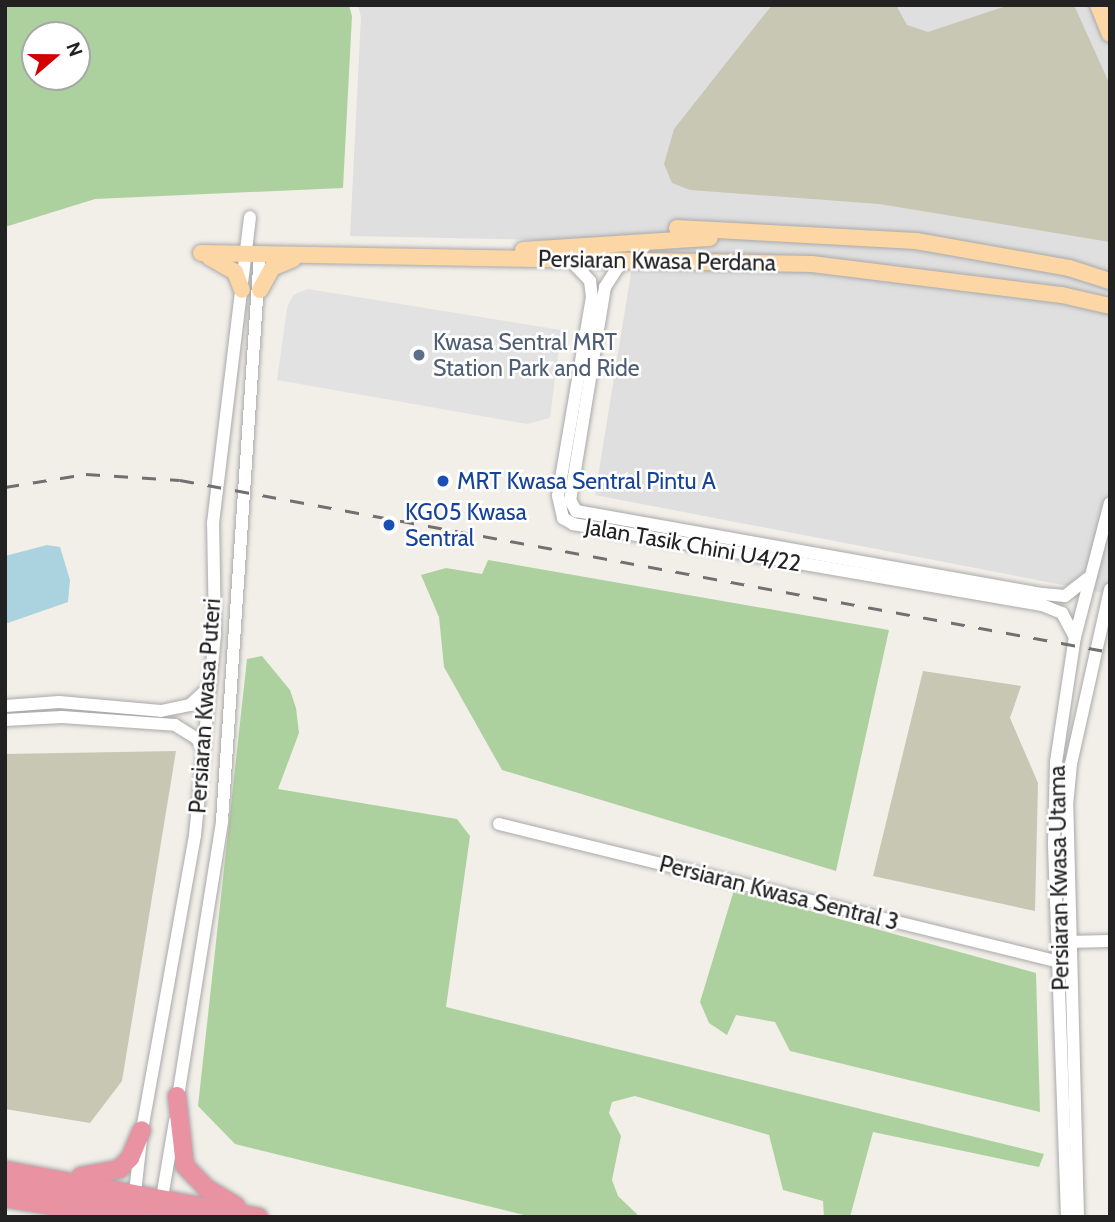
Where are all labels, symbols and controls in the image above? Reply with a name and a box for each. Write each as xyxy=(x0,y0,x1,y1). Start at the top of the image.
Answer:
north arrow xyxy=(21,21,91,91)
text: N xyxy=(61,39,87,60)
street label: Persiaran Kwasa Perdana xyxy=(538,245,776,277)
place label: Kwasa Sentral MRT Station Park and Ride xyxy=(433,328,640,382)
marker: Kwasa Sentral MRT Station Park and Ride xyxy=(411,347,427,363)
place label: MRT Kwasa Sentral Pintu A xyxy=(457,467,716,495)
marker: MRT Kwasa Sentral Pintu A xyxy=(435,473,451,489)
place label: KG05 Kwasa Sentral xyxy=(405,498,527,552)
street label: Jalan Tasik Chini U4/22 xyxy=(583,512,803,578)
marker: KG05 Kwasa Sentral xyxy=(379,515,399,535)
street label: Persiaran Kwasa Puteri xyxy=(184,598,226,814)
street label: Persiaran Kwasa Utama xyxy=(1043,765,1075,991)
street label: Persiaran Kwasa Sentral 3 xyxy=(656,850,902,936)

